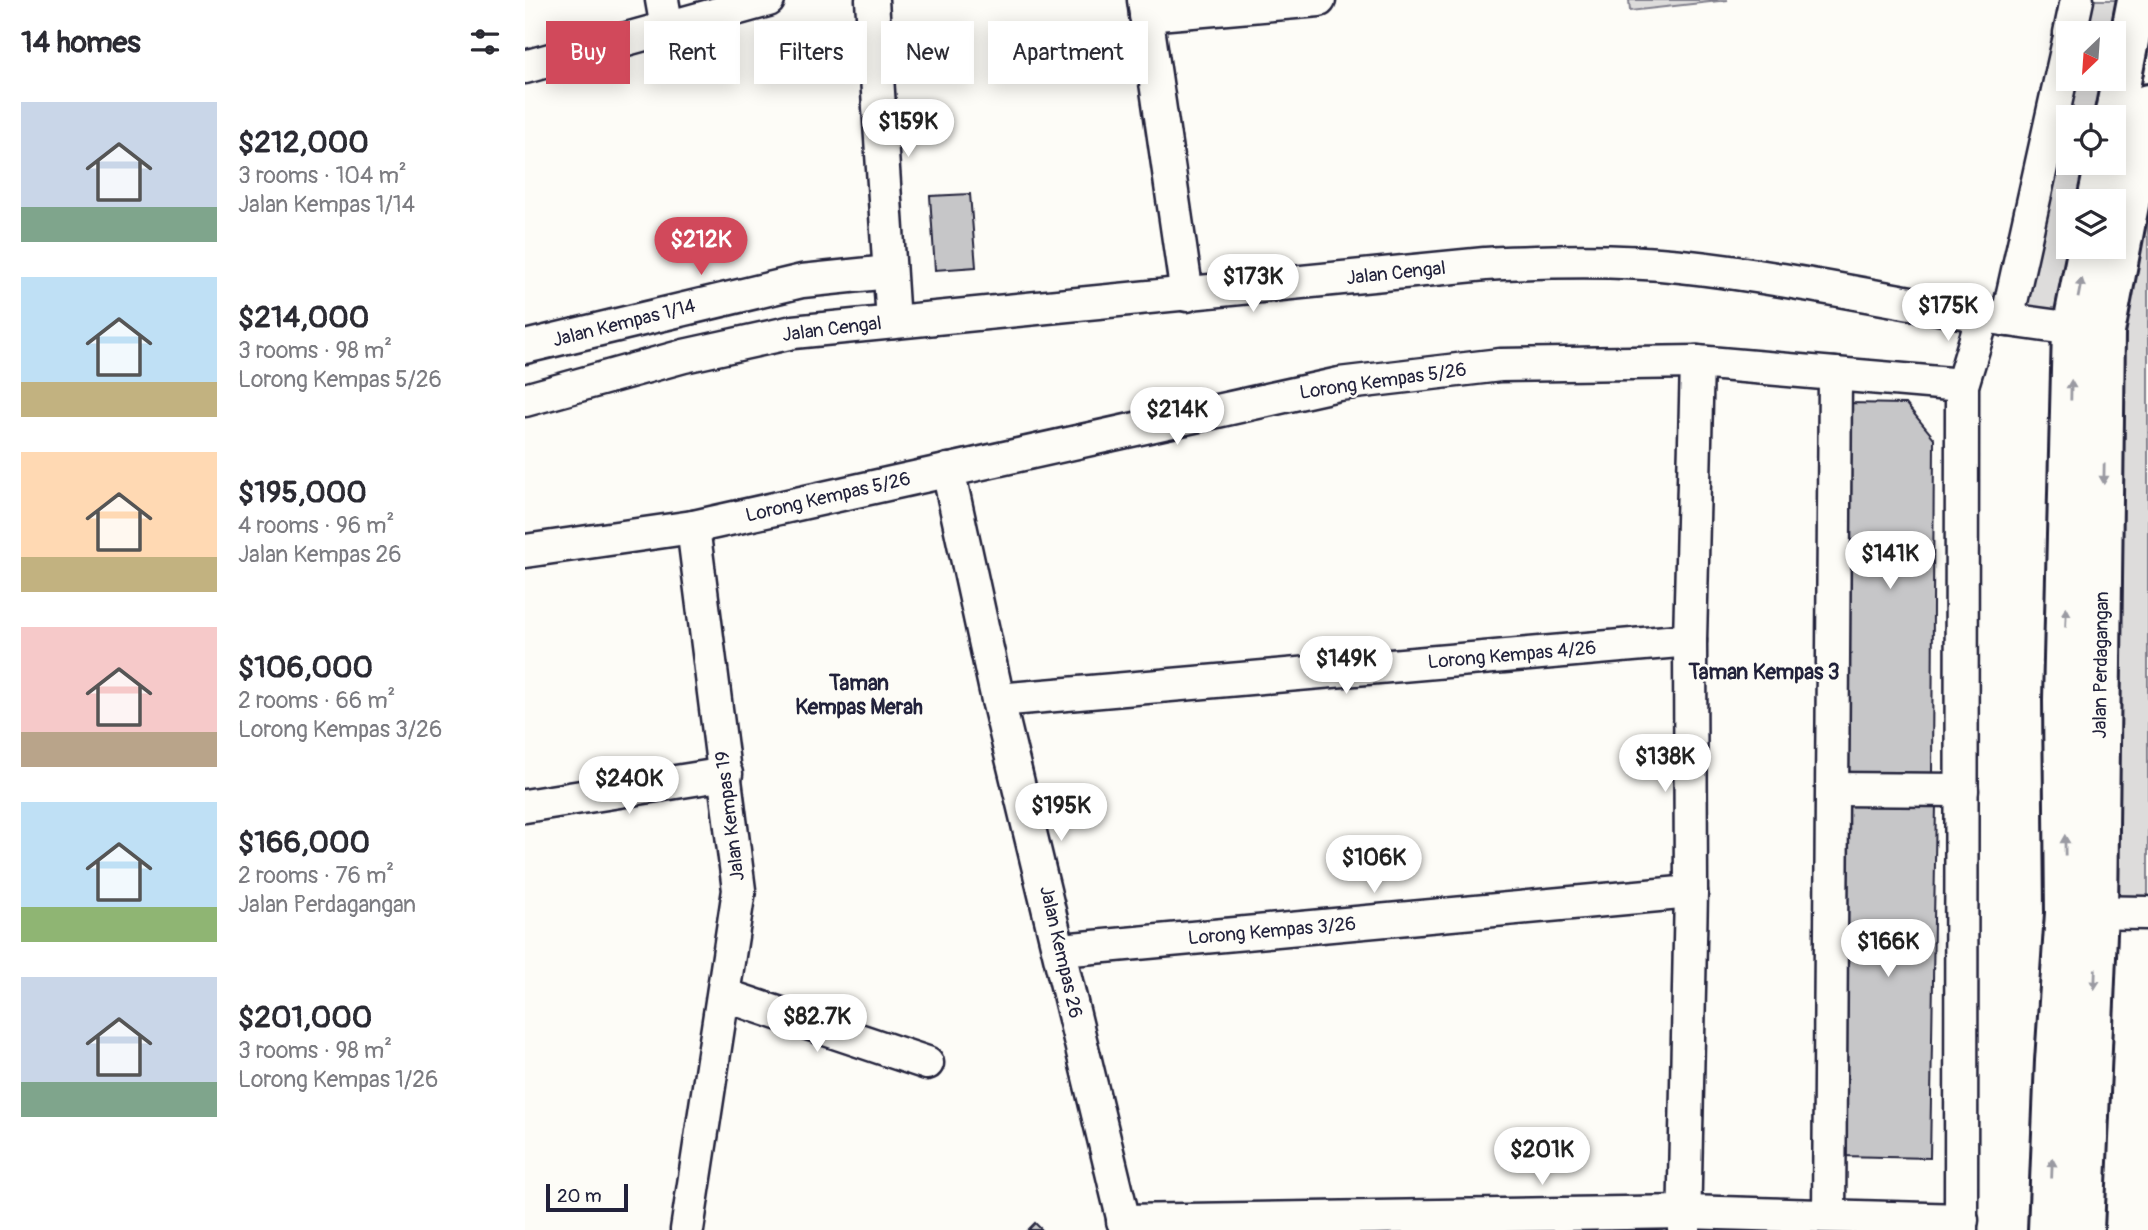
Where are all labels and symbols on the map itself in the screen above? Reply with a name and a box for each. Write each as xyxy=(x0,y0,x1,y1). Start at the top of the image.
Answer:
north arrow xyxy=(2056,21,2126,91)
pin: $159K xyxy=(859,100,957,159)
pin: $212K xyxy=(652,218,750,277)
pin: $173K xyxy=(1204,254,1302,314)
street label: Jalan Cengal xyxy=(1345,256,1447,290)
one-way arrow xyxy=(2075,277,2086,299)
pin: $175K xyxy=(1899,284,1997,343)
street label: Jalan Kempas 1/14 xyxy=(550,294,698,352)
street label: Jalan Cengal xyxy=(781,311,883,347)
street label: Lorong Kempas 5/26 xyxy=(1298,357,1468,405)
one-way arrow xyxy=(2065,378,2077,400)
pin: $214K xyxy=(1128,388,1226,447)
one-way arrow xyxy=(2098,463,2110,485)
street label: Lorong Kempas 5/26 xyxy=(743,466,913,528)
pin: $141K xyxy=(1841,532,1939,591)
street label: Jalan Perdagangan xyxy=(2088,591,2114,739)
one-way arrow xyxy=(2060,606,2071,628)
pin: $149K xyxy=(1297,636,1395,696)
street label: Lorong Kempas 4/26 xyxy=(1427,636,1597,674)
district label: Taman Kempas 3 xyxy=(1687,659,1840,686)
district label: Taman Kempas Merah xyxy=(795,670,923,721)
pin: $138K xyxy=(1616,734,1714,794)
street label: Jalan Kempas 19 xyxy=(710,750,750,882)
pin: $240K xyxy=(580,756,678,816)
pin: $195K xyxy=(1012,784,1110,843)
one-way arrow xyxy=(2059,833,2071,855)
pin: $106K xyxy=(1325,836,1423,895)
street label: Jalan Kempas 26 xyxy=(1034,883,1088,1021)
street label: Lorong Kempas 3/26 xyxy=(1187,912,1357,950)
pin: $166K xyxy=(1839,920,1937,979)
one-way arrow xyxy=(2090,968,2101,990)
pin: $82.7K xyxy=(760,995,874,1054)
pin: $201K xyxy=(1493,1128,1591,1187)
one-way arrow xyxy=(2046,1157,2057,1179)
scale bar xyxy=(546,1181,628,1213)

